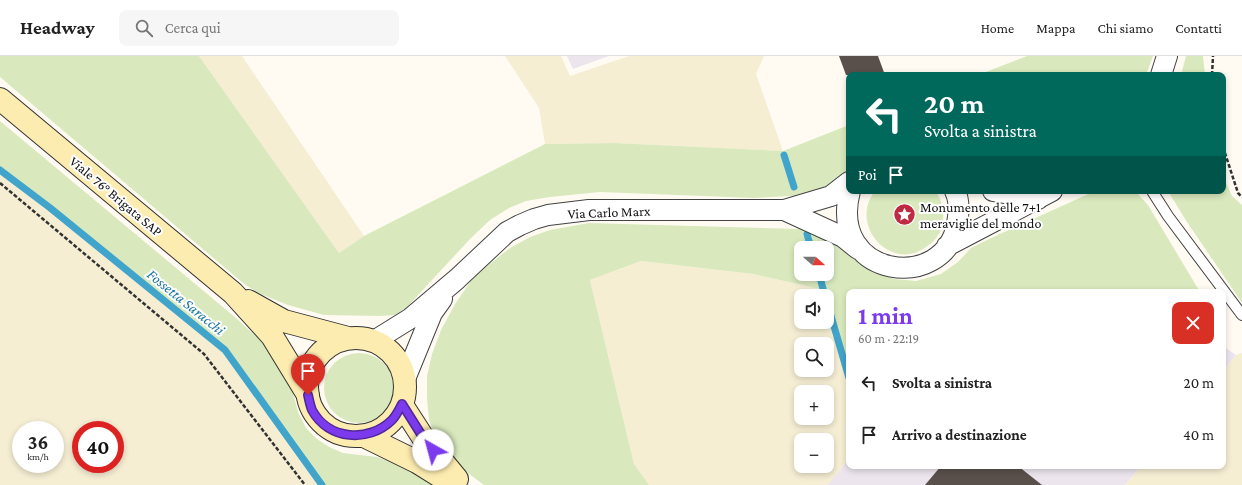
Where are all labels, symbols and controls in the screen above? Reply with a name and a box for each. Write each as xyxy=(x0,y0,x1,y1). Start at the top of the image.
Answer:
search box xyxy=(119,10,399,46)
text: Headway xyxy=(20,17,95,38)
icon: search xyxy=(133,17,155,39)
text: Cerca qui xyxy=(165,20,221,36)
text: Home xyxy=(981,20,1014,36)
text: Mappa xyxy=(1036,20,1075,36)
text: Chi siamo xyxy=(1097,20,1153,36)
text: Contatti xyxy=(1175,20,1222,36)
icon: left xyxy=(858,88,910,140)
text: 20 m xyxy=(924,88,984,119)
text: Svolta a sinistra xyxy=(924,121,1037,141)
street label: Viale 76° Brigata SAP xyxy=(67,153,165,239)
icon: arrive xyxy=(885,164,907,186)
text: Poi xyxy=(858,167,877,183)
place label: Monumento delle 7+1 meraviglie del mondo xyxy=(920,199,1041,231)
place icon: Monumento delle 7+1 meraviglie del mondo xyxy=(892,202,918,228)
street label: Via Carlo Marx xyxy=(567,203,651,221)
north arrow xyxy=(794,241,834,281)
map controls xyxy=(794,241,834,473)
water label: Fossetta Saracchi xyxy=(144,266,229,339)
button: sound xyxy=(794,289,834,329)
text: 1 min xyxy=(858,302,913,329)
button: close xyxy=(1172,302,1214,344)
text: 60 m · 22:19 xyxy=(858,331,919,346)
button: search xyxy=(794,337,834,377)
pin xyxy=(291,354,325,395)
icon: arrive xyxy=(297,360,319,382)
icon: left xyxy=(858,372,880,394)
text: Svolta a sinistra xyxy=(892,375,992,391)
text: 20 m xyxy=(1184,375,1214,391)
button: + xyxy=(794,385,834,425)
speed limit sign: 40 xyxy=(72,421,124,473)
icon: arrive xyxy=(858,424,880,446)
text: Arrivo a destinazione xyxy=(892,427,1027,443)
text: 40 m xyxy=(1183,427,1214,443)
position arrow xyxy=(412,429,454,471)
text: 36 xyxy=(28,431,48,453)
button: − xyxy=(794,433,834,473)
text: km/h xyxy=(27,451,49,462)

